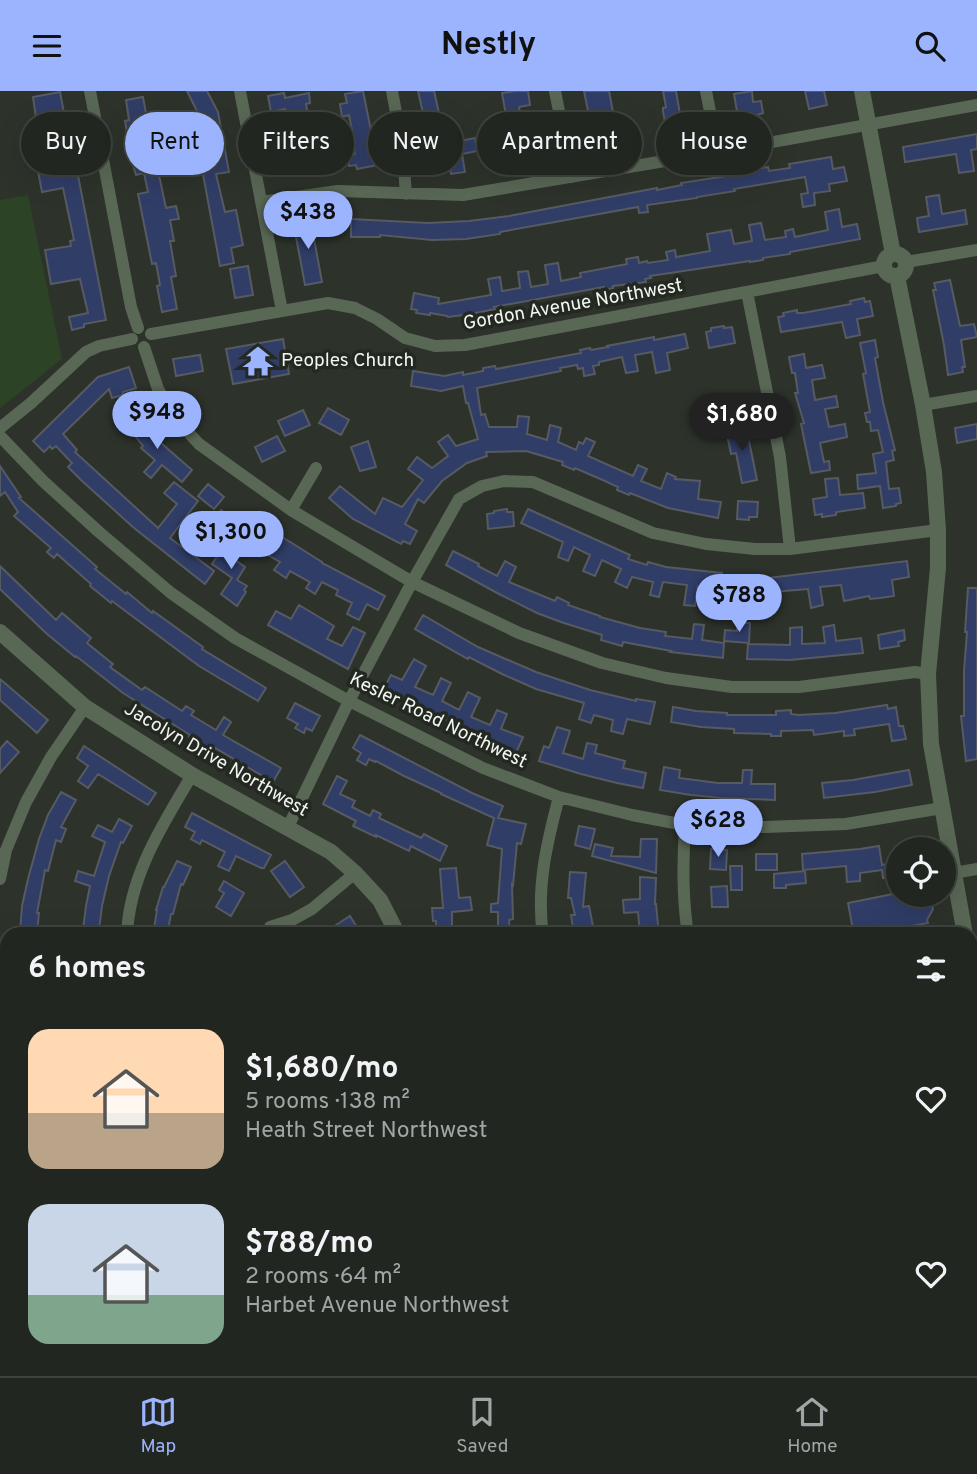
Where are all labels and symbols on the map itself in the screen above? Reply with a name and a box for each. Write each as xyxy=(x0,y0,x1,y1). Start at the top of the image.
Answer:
pin: $438 xyxy=(267,191,349,251)
street label: Gordon Avenue Northwest xyxy=(461,274,685,336)
temple icon: Peoples Church xyxy=(241,344,275,378)
place label: Peoples Church xyxy=(281,349,414,373)
pin: $948 xyxy=(116,391,198,451)
pin: $1,680 xyxy=(685,393,799,453)
pin: $1,300 xyxy=(174,511,288,571)
pin: $788 xyxy=(698,575,780,634)
street label: Kesler Road Northwest xyxy=(345,667,531,775)
street label: Jacolyn Drive Northwest xyxy=(119,697,313,823)
pin: $628 xyxy=(677,799,759,859)

